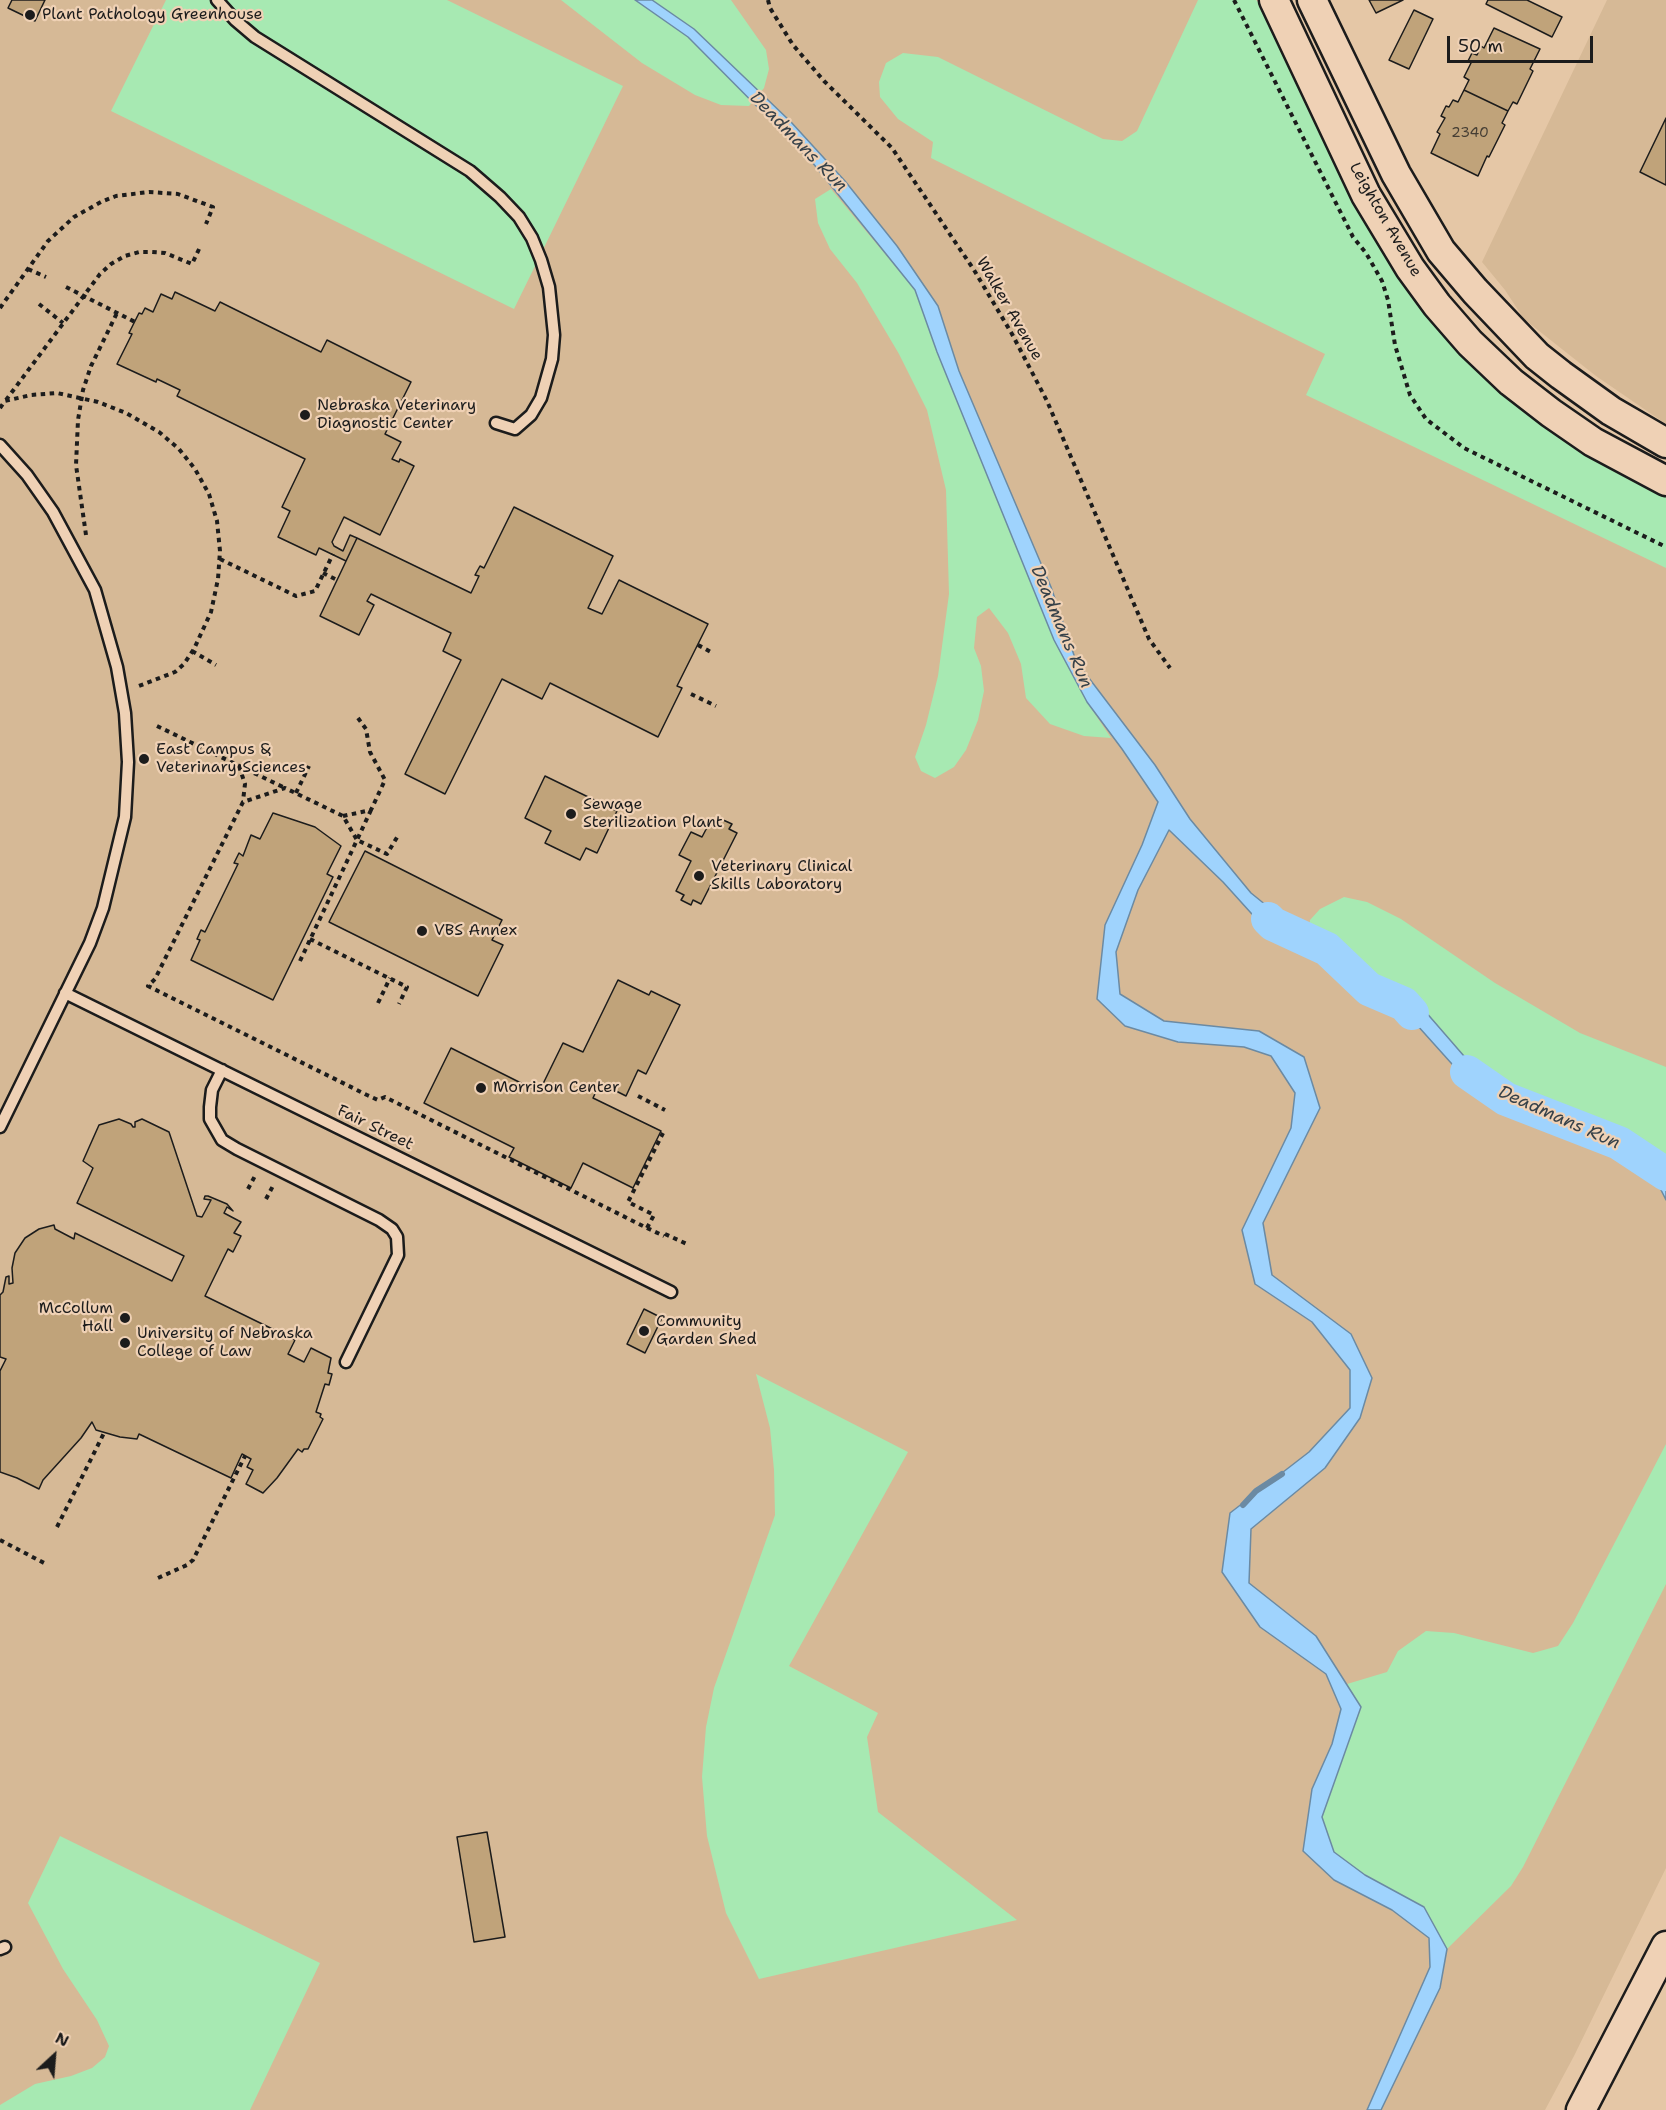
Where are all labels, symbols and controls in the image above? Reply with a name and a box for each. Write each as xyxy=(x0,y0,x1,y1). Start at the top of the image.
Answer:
place label: Plant Pathology Greenhouse xyxy=(42,5,263,25)
marker: Plant Pathology Greenhouse xyxy=(23,8,37,22)
scale bar xyxy=(1450,24,1596,62)
text: 50 m xyxy=(1458,34,1503,58)
water label: Deadmans Run xyxy=(745,87,851,197)
house number: 2340 xyxy=(1451,125,1489,141)
street label: Leighton Avenue xyxy=(1344,159,1426,281)
street label: Walker Avenue xyxy=(972,254,1046,364)
place label: Nebraska Veterinary Diagnostic Center xyxy=(317,396,476,434)
marker: Nebraska Veterinary Diagnostic Center xyxy=(298,408,312,422)
water label: Deadmans Run xyxy=(1025,562,1097,692)
place label: East Campus & Veterinary Sciences xyxy=(156,740,306,778)
marker: East Campus & Veterinary Sciences xyxy=(137,752,151,766)
place label: Sewage Sterilization Plant xyxy=(583,795,723,833)
marker: Sewage Sterilization Plant xyxy=(564,807,578,821)
place label: Veterinary Clinical Skills Laboratory xyxy=(711,857,852,895)
marker: Veterinary Clinical Skills Laboratory xyxy=(692,869,706,883)
place label: VBS Annex xyxy=(434,921,517,941)
marker: VBS Annex xyxy=(415,924,429,938)
place label: Morrison Center xyxy=(493,1078,620,1098)
marker: Morrison Center xyxy=(474,1081,488,1095)
water label: Deadmans Run xyxy=(1495,1081,1623,1155)
street label: Fair Street xyxy=(334,1101,416,1155)
place label: McCollum Hall xyxy=(39,1299,113,1337)
marker: McCollum Hall xyxy=(118,1311,132,1325)
place label: Community Garden Shed xyxy=(656,1312,757,1350)
place label: University of Nebraska College of Law xyxy=(137,1324,313,1362)
marker: Community Garden Shed xyxy=(637,1324,651,1338)
marker: University of Nebraska College of Law xyxy=(118,1336,132,1350)
north arrow xyxy=(24,2026,84,2086)
text: N xyxy=(52,2027,72,2052)

